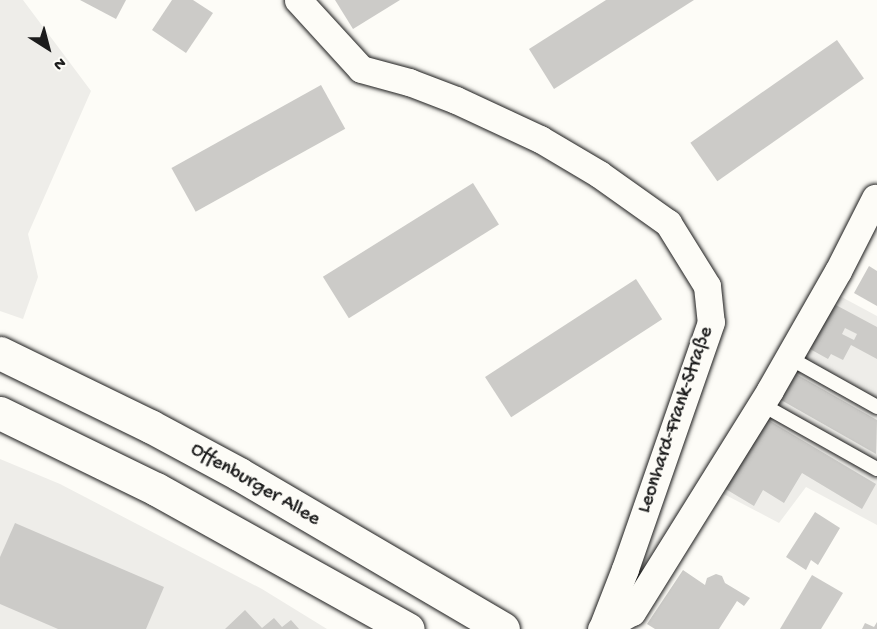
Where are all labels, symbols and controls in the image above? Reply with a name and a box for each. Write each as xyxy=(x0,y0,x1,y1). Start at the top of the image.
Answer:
north arrow xyxy=(18,18,78,78)
text: N xyxy=(49,52,69,74)
street label: Leonhard-Frank-Straße xyxy=(633,324,719,516)
street label: Offenburger Allee xyxy=(186,438,324,532)

